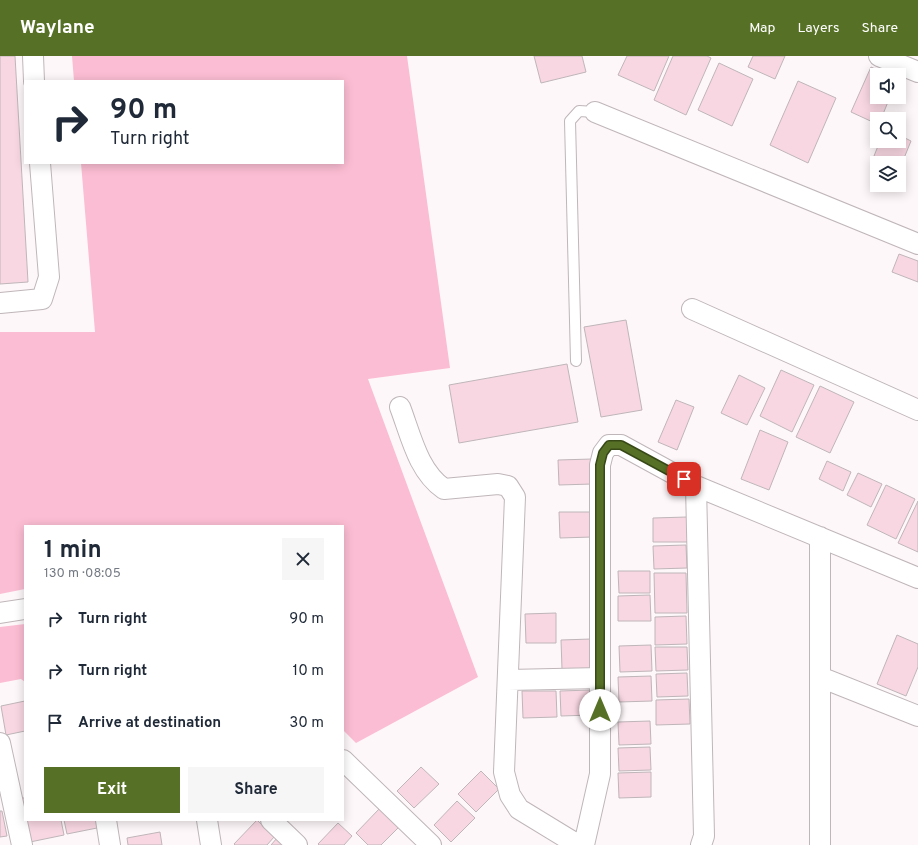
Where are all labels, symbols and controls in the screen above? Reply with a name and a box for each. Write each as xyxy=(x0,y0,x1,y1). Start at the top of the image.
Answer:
text: Waylane xyxy=(20,16,95,40)
text: Map xyxy=(749,20,775,37)
text: Layers xyxy=(797,20,839,37)
text: Share xyxy=(861,20,898,37)
map controls xyxy=(870,68,906,192)
button: sound xyxy=(870,68,906,104)
text: 90 m xyxy=(110,93,177,129)
icon: right xyxy=(44,96,96,148)
button: search xyxy=(870,112,906,148)
text: Turn right xyxy=(110,128,190,151)
button: layers xyxy=(870,156,906,192)
pin xyxy=(667,462,701,496)
icon: arrive xyxy=(673,468,695,490)
text: 1 min xyxy=(44,536,102,566)
button: close xyxy=(282,538,324,580)
text: 130 m · 08:05 xyxy=(44,566,121,582)
icon: right xyxy=(44,608,66,630)
text: Turn right xyxy=(78,610,147,629)
text: 90 m xyxy=(289,610,324,629)
icon: right xyxy=(44,660,66,682)
text: Turn right xyxy=(78,662,147,681)
text: 10 m xyxy=(293,662,324,681)
position arrow xyxy=(579,689,621,731)
icon: arrive xyxy=(44,712,66,734)
text: Arrive at destination xyxy=(78,714,221,733)
text: 30 m xyxy=(289,714,324,733)
button: Exit xyxy=(44,767,180,813)
button: Share xyxy=(188,767,324,813)

